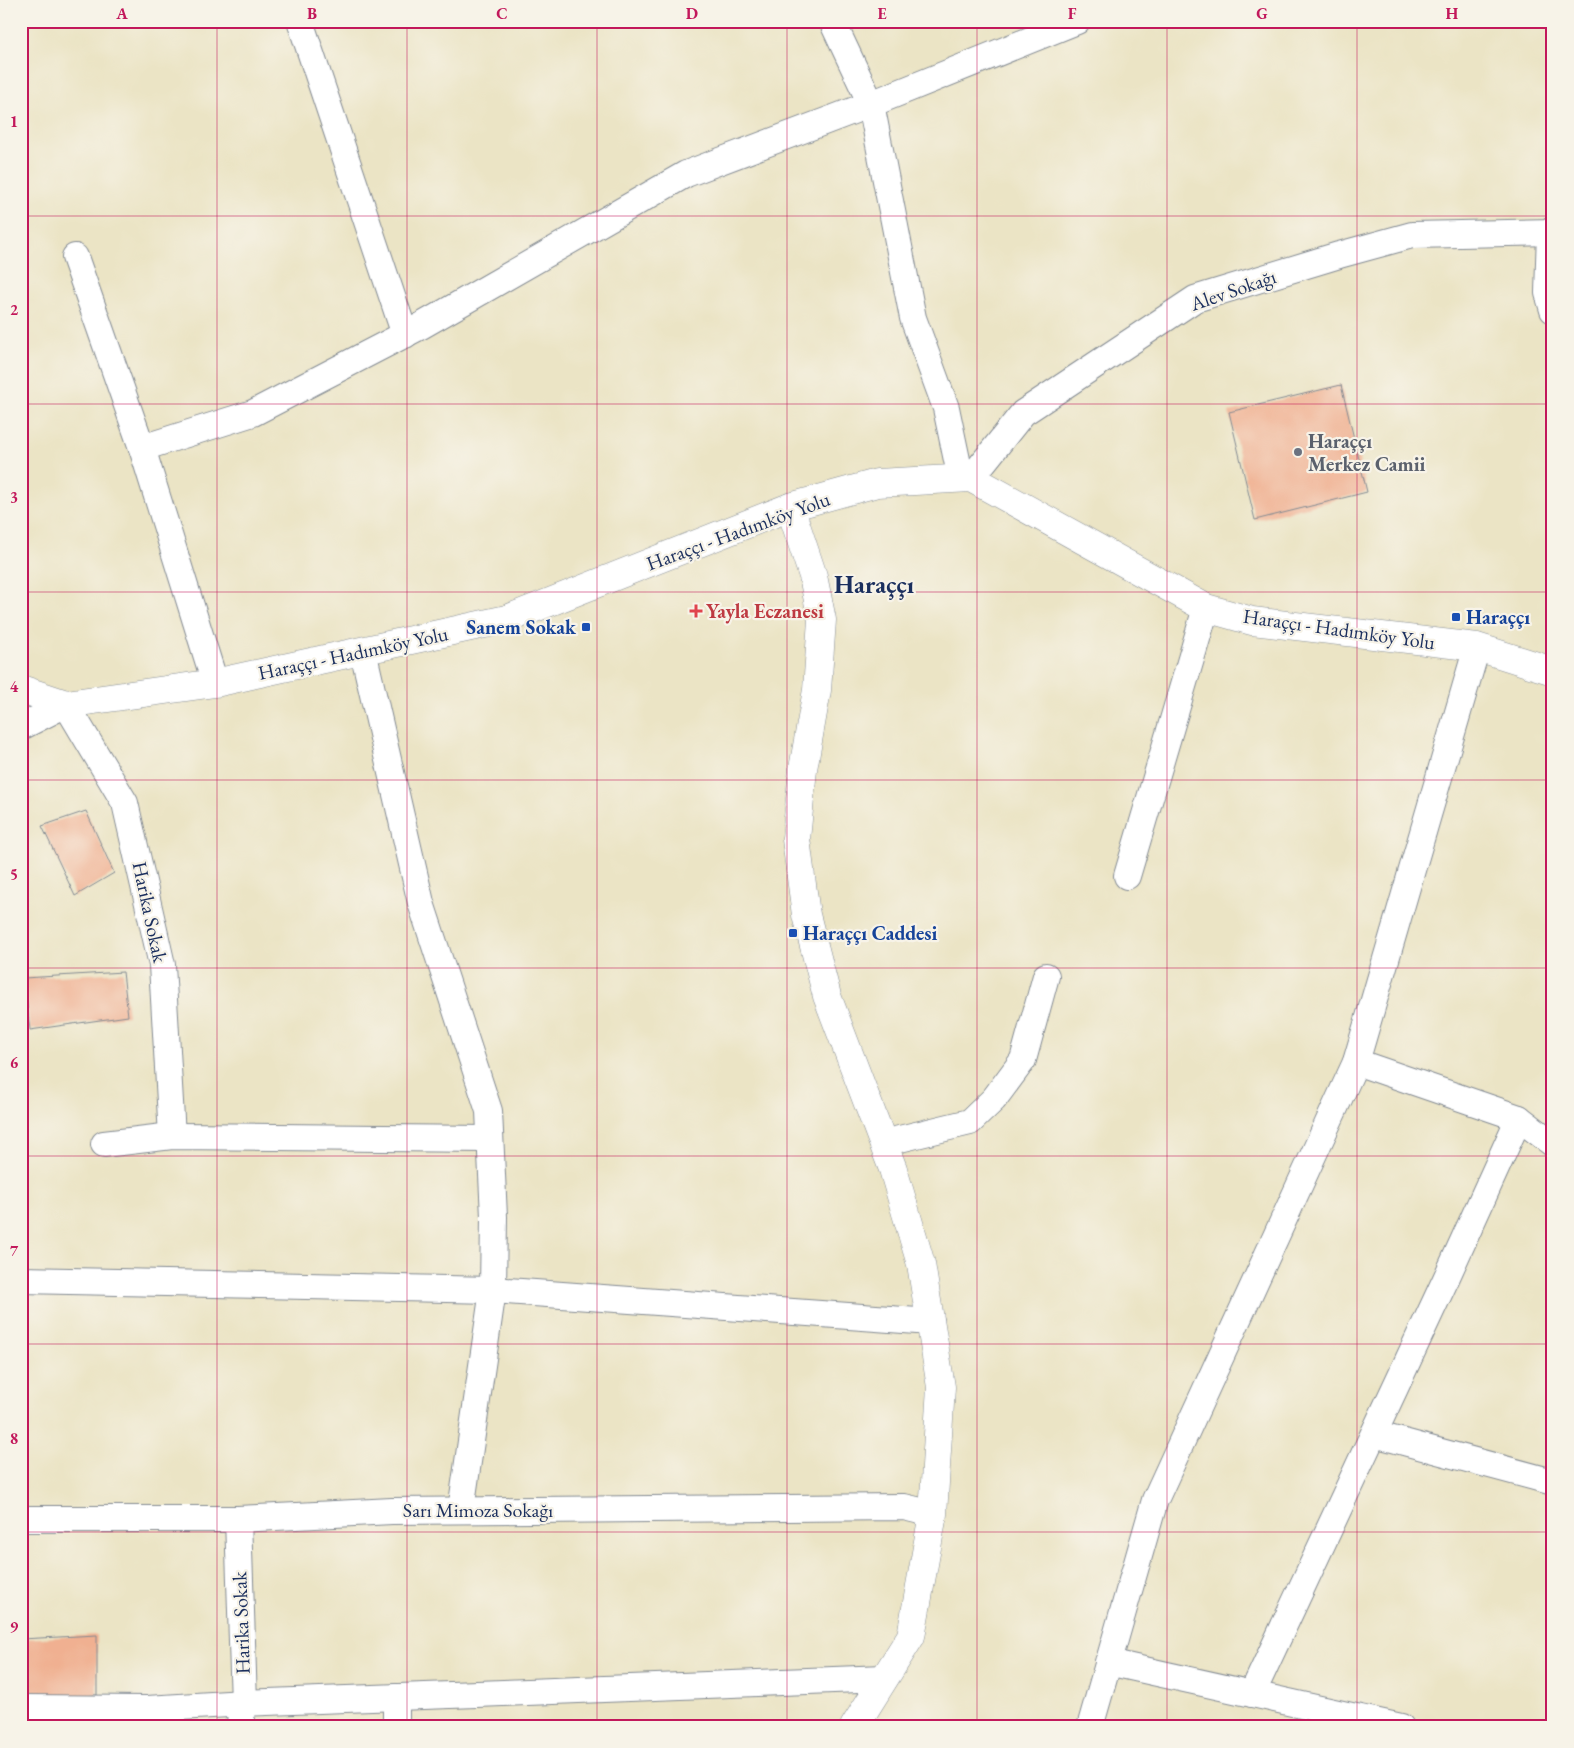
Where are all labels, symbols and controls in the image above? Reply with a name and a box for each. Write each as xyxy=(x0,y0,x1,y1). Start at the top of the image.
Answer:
text: A xyxy=(115,3,128,24)
text: B xyxy=(307,3,317,24)
text: C xyxy=(496,3,508,24)
text: D xyxy=(686,3,698,24)
text: E xyxy=(877,3,887,24)
text: F xyxy=(1068,3,1077,24)
text: G xyxy=(1256,3,1268,24)
text: H xyxy=(1446,3,1459,24)
text: 1 xyxy=(10,111,18,132)
street label: Alev Sokağı xyxy=(1186,263,1279,317)
text: 2 xyxy=(10,299,19,320)
place label: Haraççı Merkez Camii xyxy=(1308,428,1426,477)
marker: Haraççı Merkez Camii xyxy=(1292,446,1304,458)
street label: Haraççı - Hadımköy Yolu xyxy=(643,486,834,576)
text: 3 xyxy=(10,487,18,508)
district label: Haraççı xyxy=(834,568,915,600)
place label: Yayla Eczanesi xyxy=(706,598,824,624)
street label: Haraççı - Hadımköy Yolu xyxy=(1241,603,1437,655)
place label: Haraççı xyxy=(1466,604,1530,630)
marker: Yayla Eczanesi xyxy=(690,605,702,617)
marker: Haraççı xyxy=(1450,611,1462,623)
place label: Sanem Sokak xyxy=(466,614,577,640)
street label: Haraççı - Hadımköy Yolu xyxy=(256,620,451,686)
marker: Sanem Sokak xyxy=(580,621,592,633)
text: 4 xyxy=(10,676,19,697)
street label: Harika Sokak xyxy=(127,859,174,966)
text: 5 xyxy=(10,864,18,885)
place label: Haraççı Caddesi xyxy=(803,920,937,946)
marker: Haraççı Caddesi xyxy=(787,927,799,939)
text: 6 xyxy=(10,1052,19,1073)
text: 7 xyxy=(10,1240,19,1261)
text: 8 xyxy=(10,1428,18,1449)
street label: Sarı Mimoza Sokağı xyxy=(403,1497,553,1523)
street label: Harika Sokak xyxy=(226,1571,256,1675)
text: 9 xyxy=(10,1616,19,1637)

